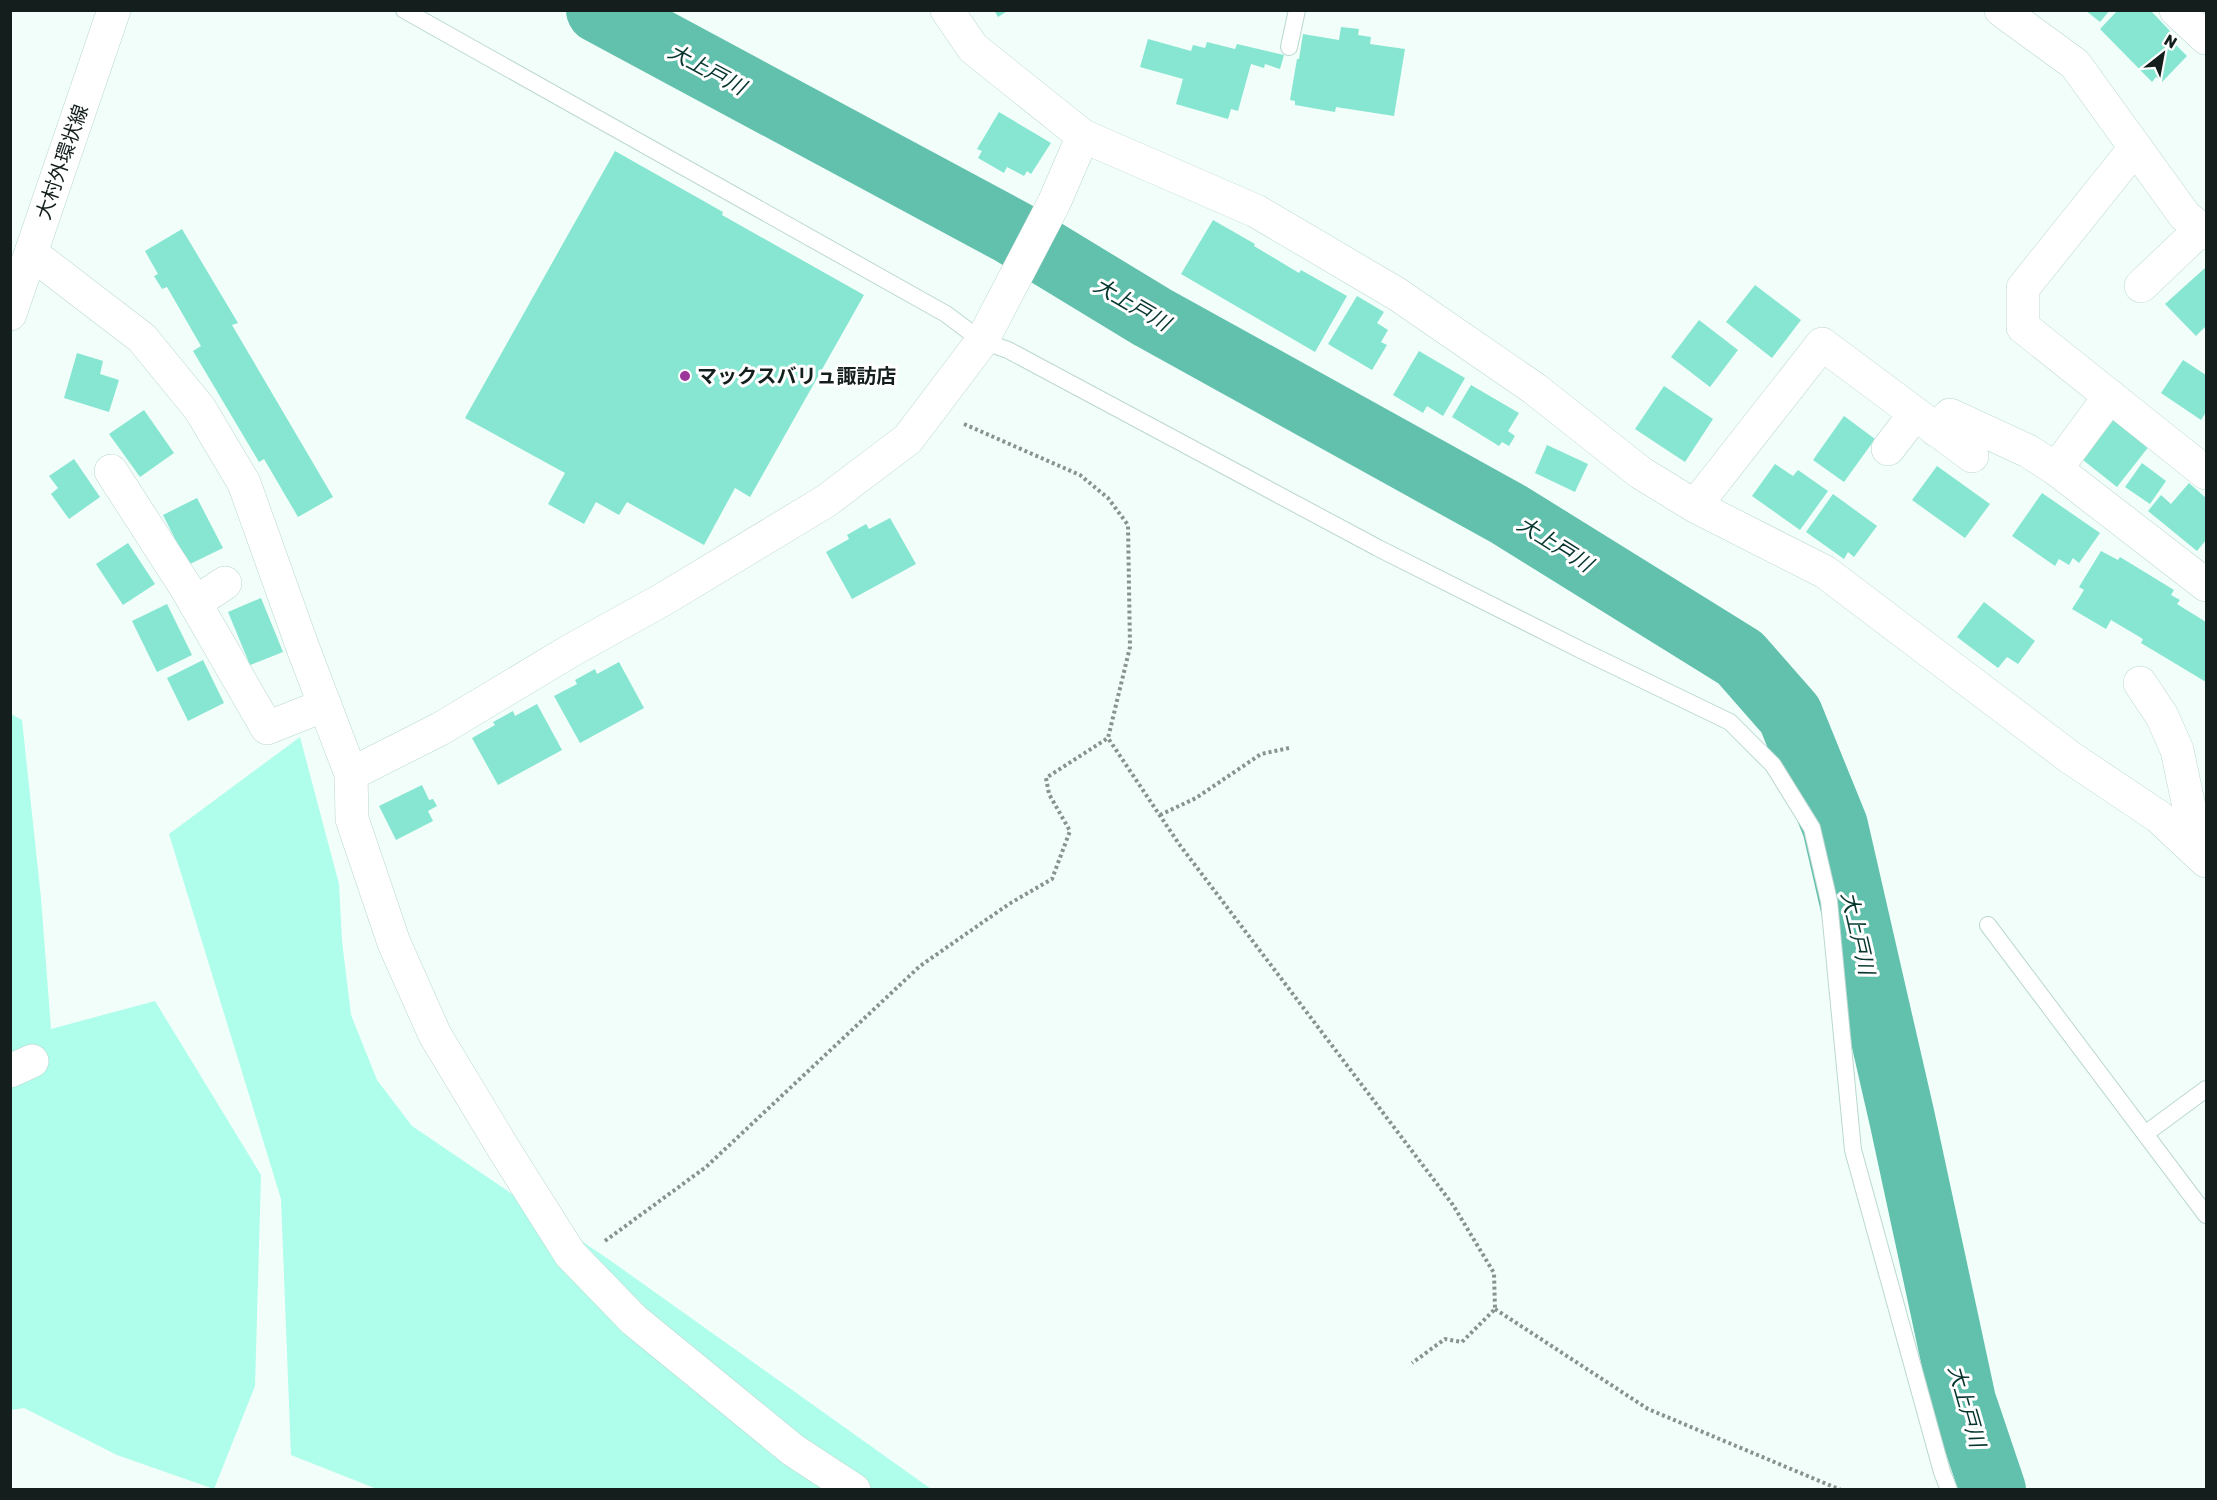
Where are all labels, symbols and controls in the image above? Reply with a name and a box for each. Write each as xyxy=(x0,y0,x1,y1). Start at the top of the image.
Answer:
north arrow xyxy=(2133,24,2193,84)
text: N xyxy=(2161,30,2180,53)
water label: 大上戸川 xyxy=(664,38,752,101)
street label: 大村外環状線 xyxy=(31,101,93,223)
water label: 大上戸川 xyxy=(1089,272,1176,337)
place label: マックスバリュ諏訪店 xyxy=(697,364,896,388)
marker: マックスバリュ諏訪店 xyxy=(678,369,692,383)
water label: 大上戸川 xyxy=(1513,511,1599,578)
water label: 大上戸川 xyxy=(1836,889,1880,979)
water label: 大上戸川 xyxy=(1943,1362,1991,1452)

